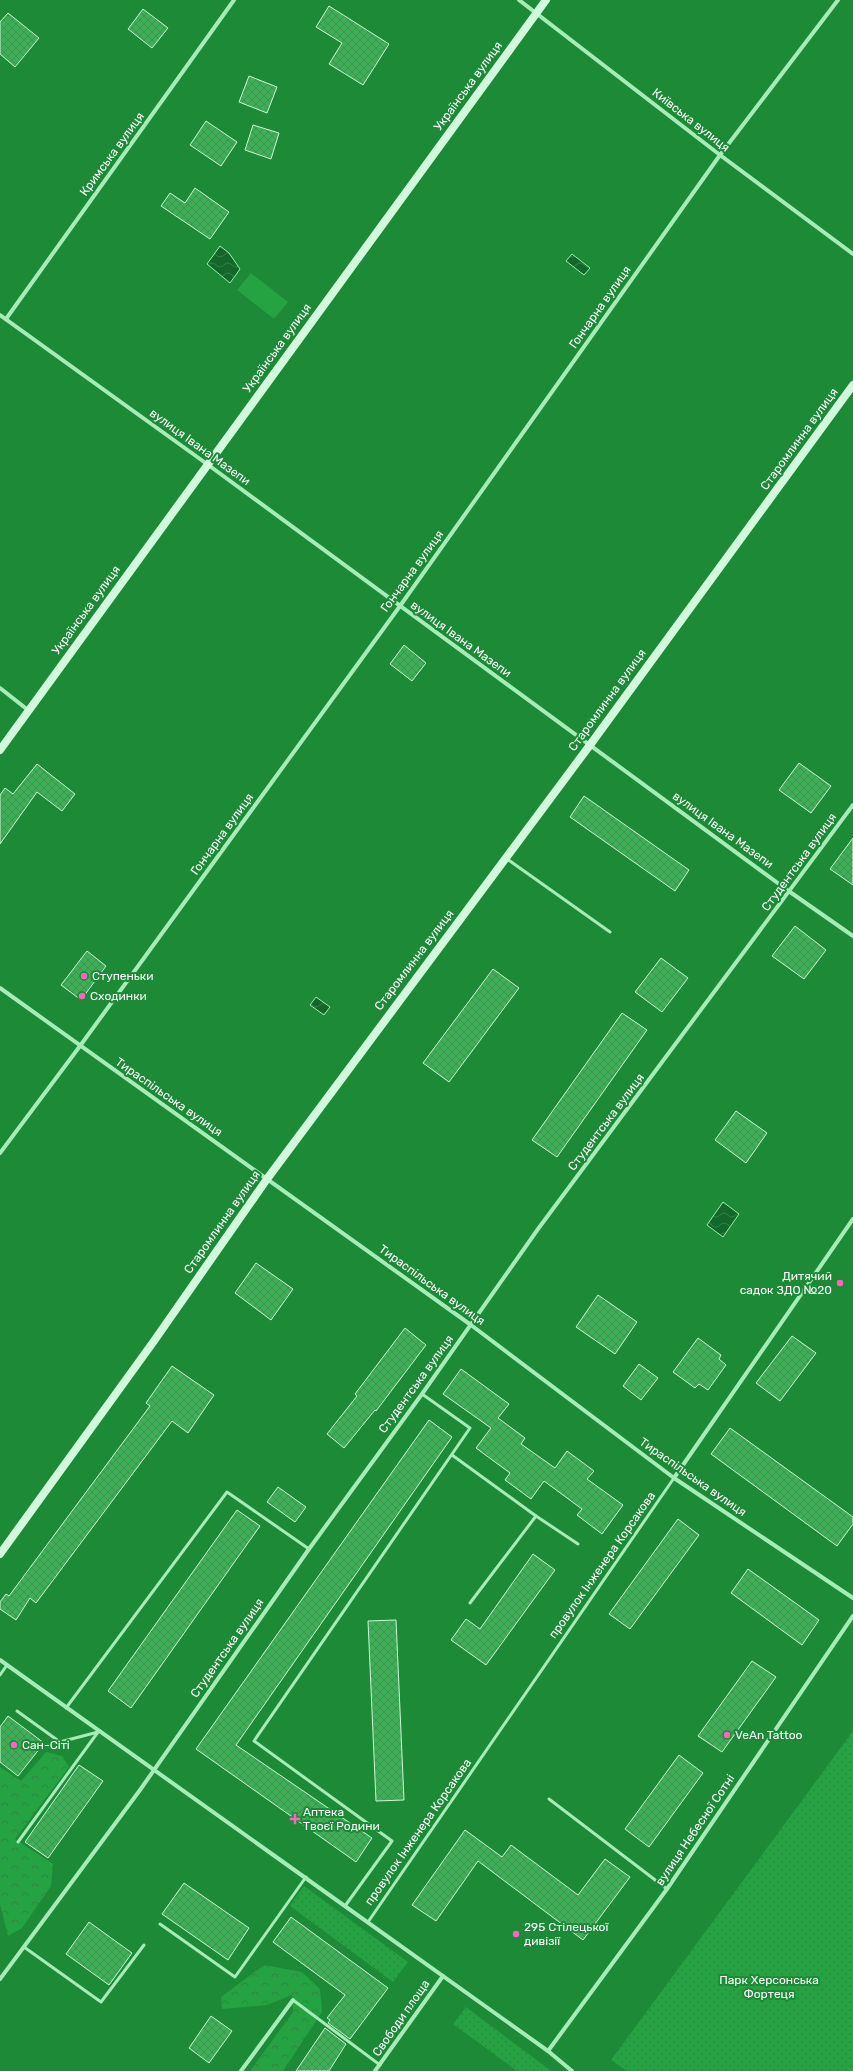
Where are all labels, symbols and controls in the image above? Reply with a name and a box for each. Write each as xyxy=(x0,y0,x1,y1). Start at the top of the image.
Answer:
street label: Українська вулиця xyxy=(431,39,505,133)
street label: Київська вулиця xyxy=(649,85,733,155)
street label: Кримська вулиця xyxy=(77,109,147,199)
street label: Гончарна вулиця xyxy=(566,263,634,351)
street label: Українська вулиця xyxy=(240,301,314,395)
street label: Старомлинна вулиця xyxy=(757,385,841,493)
street label: вулиця Івана Мазепи xyxy=(147,406,253,488)
street label: Гончарна вулиця xyxy=(378,527,446,615)
street label: Українська вулиця xyxy=(49,563,123,657)
street label: вулиця Івана Мазепи xyxy=(408,598,514,680)
street label: Старомлинна вулиця xyxy=(565,646,649,754)
street label: вулиця Івана Мазепи xyxy=(670,789,776,871)
street label: Гончарна вулиця xyxy=(188,790,256,878)
street label: Студентська вулиця xyxy=(759,810,839,914)
street label: Старомлинна вулиця xyxy=(372,907,456,1013)
place label: Ступеньки xyxy=(92,969,154,983)
marker: Ступеньки xyxy=(79,971,89,981)
place label: Сходинки xyxy=(90,989,147,1003)
marker: Сходинки xyxy=(77,991,87,1001)
street label: Тираспільська вулиця xyxy=(113,1055,225,1139)
street label: Студентська вулиця xyxy=(565,1071,647,1173)
street label: Старомлинна вулиця xyxy=(181,1168,263,1276)
street label: Тираспільська вулиця xyxy=(376,1242,488,1328)
place label: Дитячий садок ЗДО №20 xyxy=(740,1269,832,1297)
marker: Дитячий садок ЗДО №20 xyxy=(835,1278,845,1288)
street label: Студентська вулиця xyxy=(376,1332,456,1436)
street label: Тираспільська вулиця xyxy=(637,1435,749,1519)
street label: провулок Інженера Корсакова xyxy=(546,1489,658,1641)
street label: Студентська вулиця xyxy=(187,1596,267,1700)
place label: VeAn Tattoo xyxy=(735,1728,803,1742)
marker: VeAn Tattoo xyxy=(722,1730,732,1740)
place label: Сан-Сіті xyxy=(22,1738,70,1752)
marker: Сан-Сіті xyxy=(9,1740,19,1750)
street label: провулок Інженера Корсакова xyxy=(362,1756,474,1908)
street label: вулиця Небесної Сотні xyxy=(653,1772,737,1888)
place label: Аптека Твоєї Родини xyxy=(303,1805,380,1833)
marker: Аптека Твоєї Родини xyxy=(290,1814,300,1824)
place label: 295 Стілецької дивізії xyxy=(524,1920,609,1948)
marker: 295 Стілецької дивізії xyxy=(511,1929,521,1939)
park label: Парк Херсонська Фортеця xyxy=(719,1973,819,2001)
street label: Свободи площа xyxy=(369,1977,433,2059)

